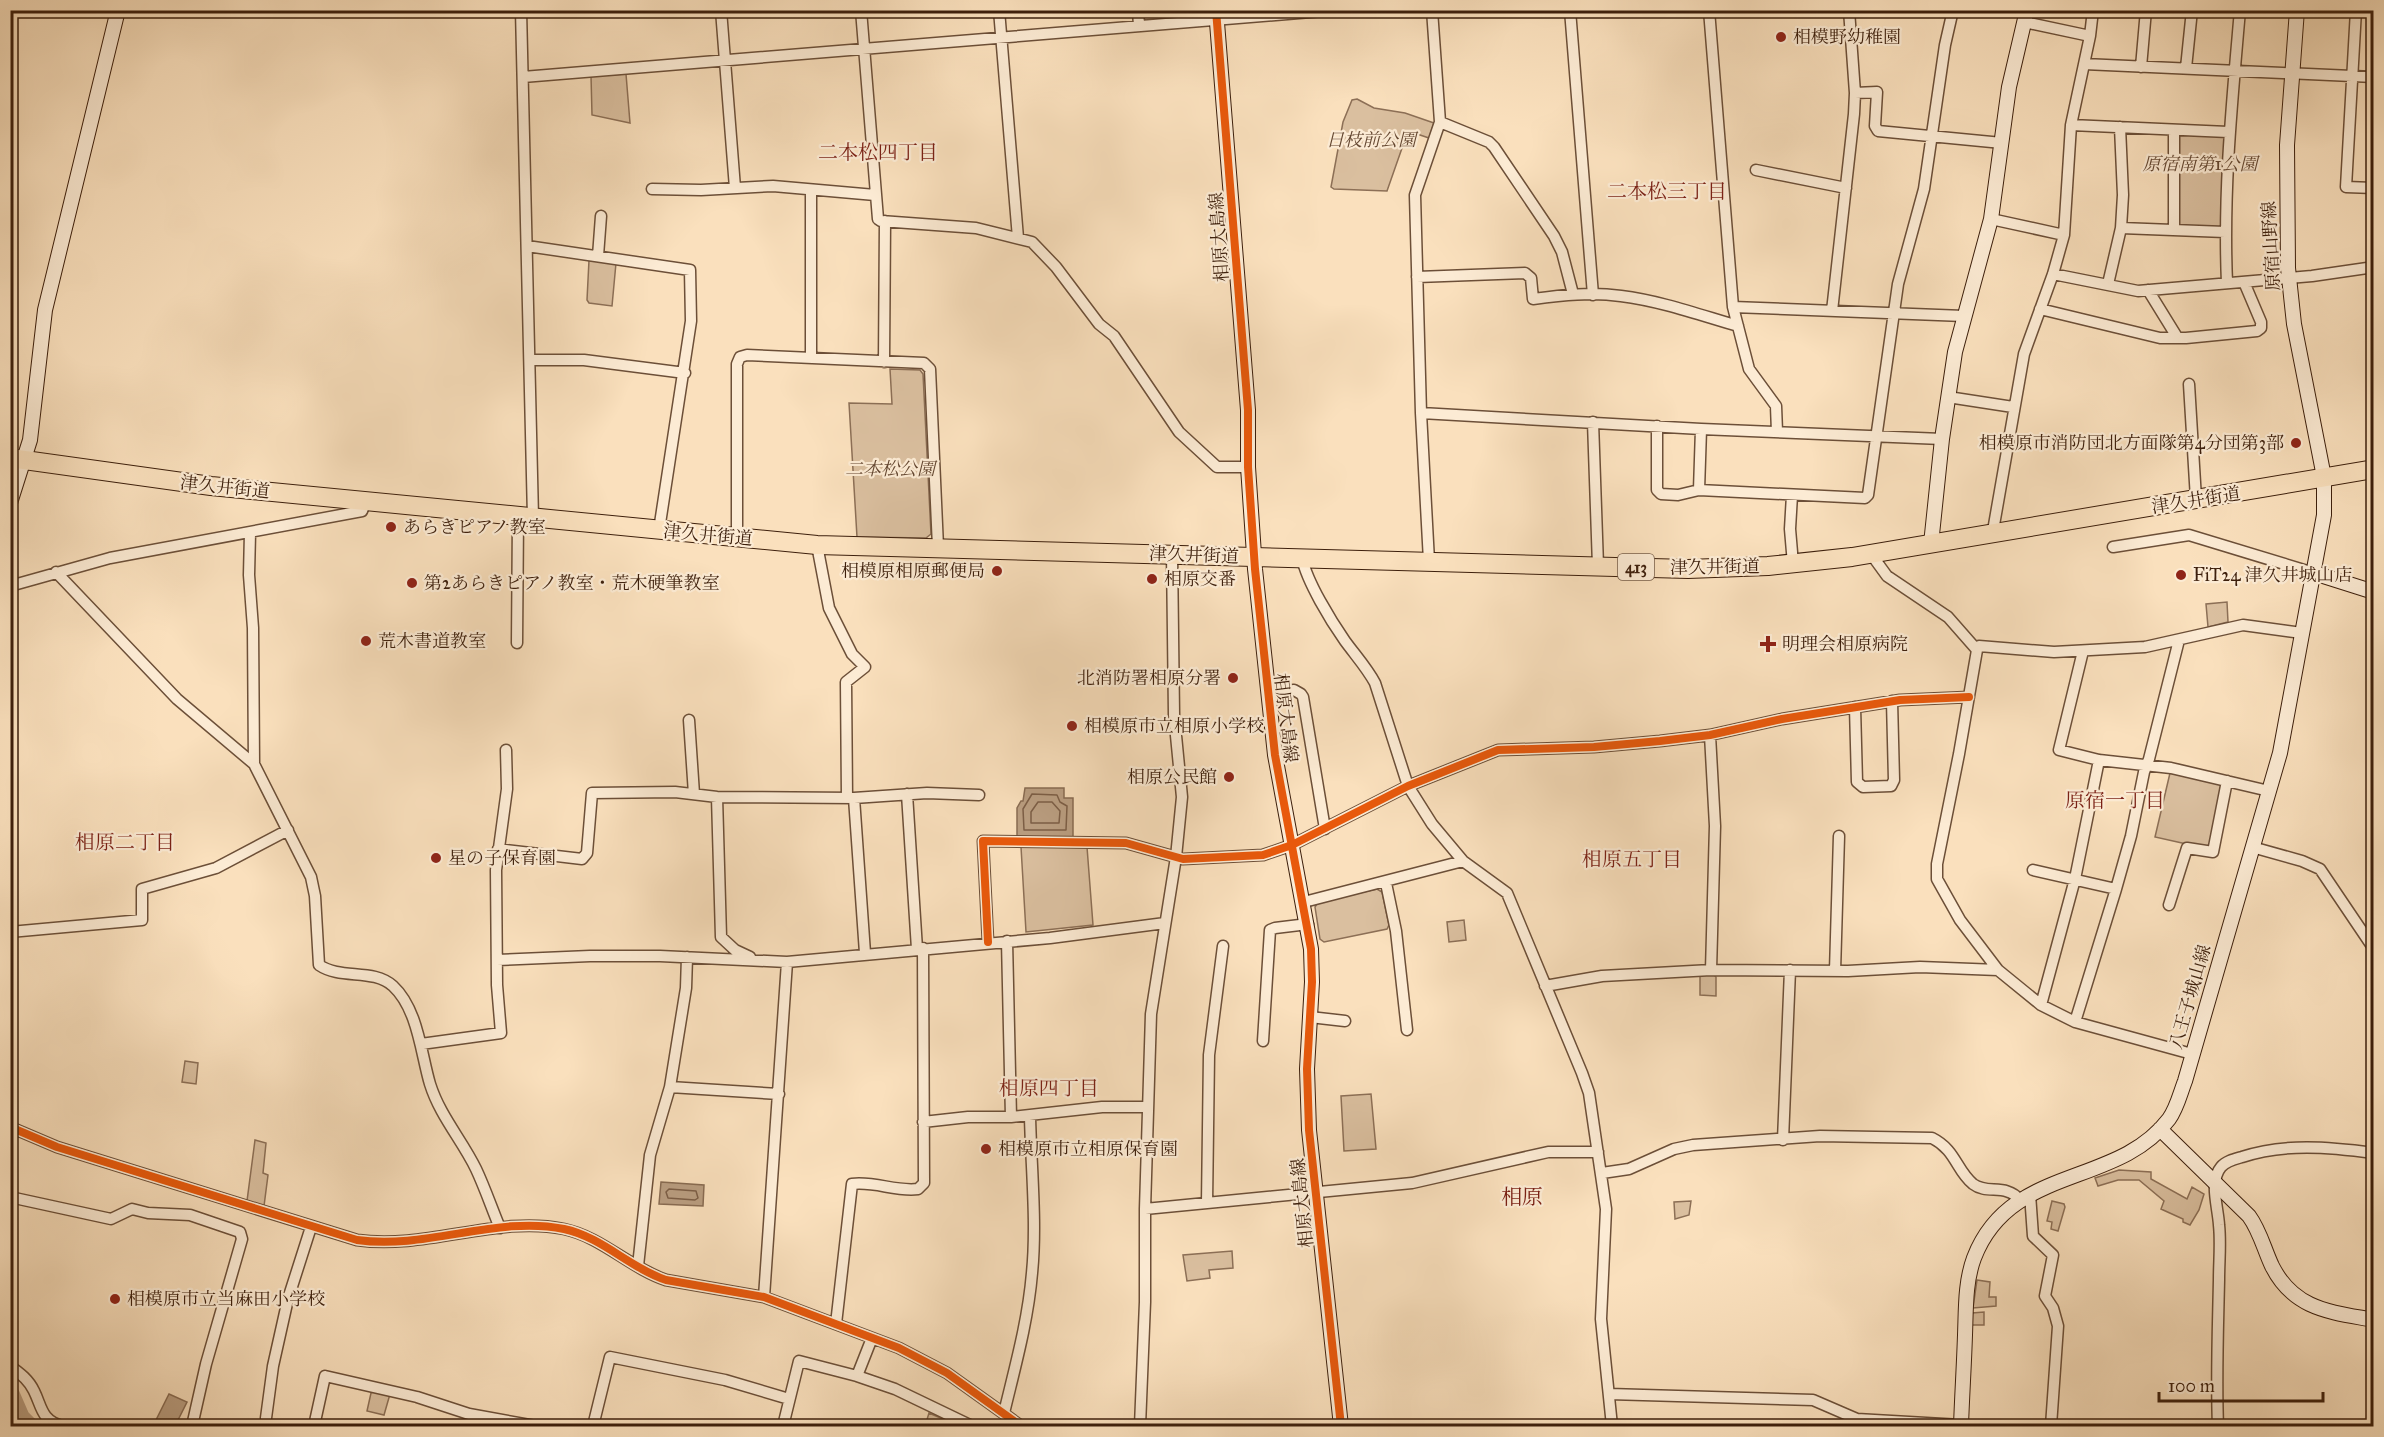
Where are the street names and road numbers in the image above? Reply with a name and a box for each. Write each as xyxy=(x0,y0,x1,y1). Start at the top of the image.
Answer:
street label: 相原大島線 xyxy=(1205,191,1233,283)
street label: 原宿山野線 xyxy=(2258,200,2284,292)
street label: 津久井街道 xyxy=(179,471,271,503)
street label: 津久井街道 xyxy=(2150,482,2242,518)
street label: 津久井街道 xyxy=(662,520,754,550)
street label: 津久井街道 xyxy=(1149,542,1239,568)
road number: 413 xyxy=(1618,554,1654,580)
street label: 津久井街道 xyxy=(1670,555,1760,579)
street label: 相原大島線 xyxy=(1270,672,1302,764)
street label: 八王子城山線 xyxy=(2165,942,2215,1052)
street label: 相原大島線 xyxy=(1286,1157,1318,1249)

